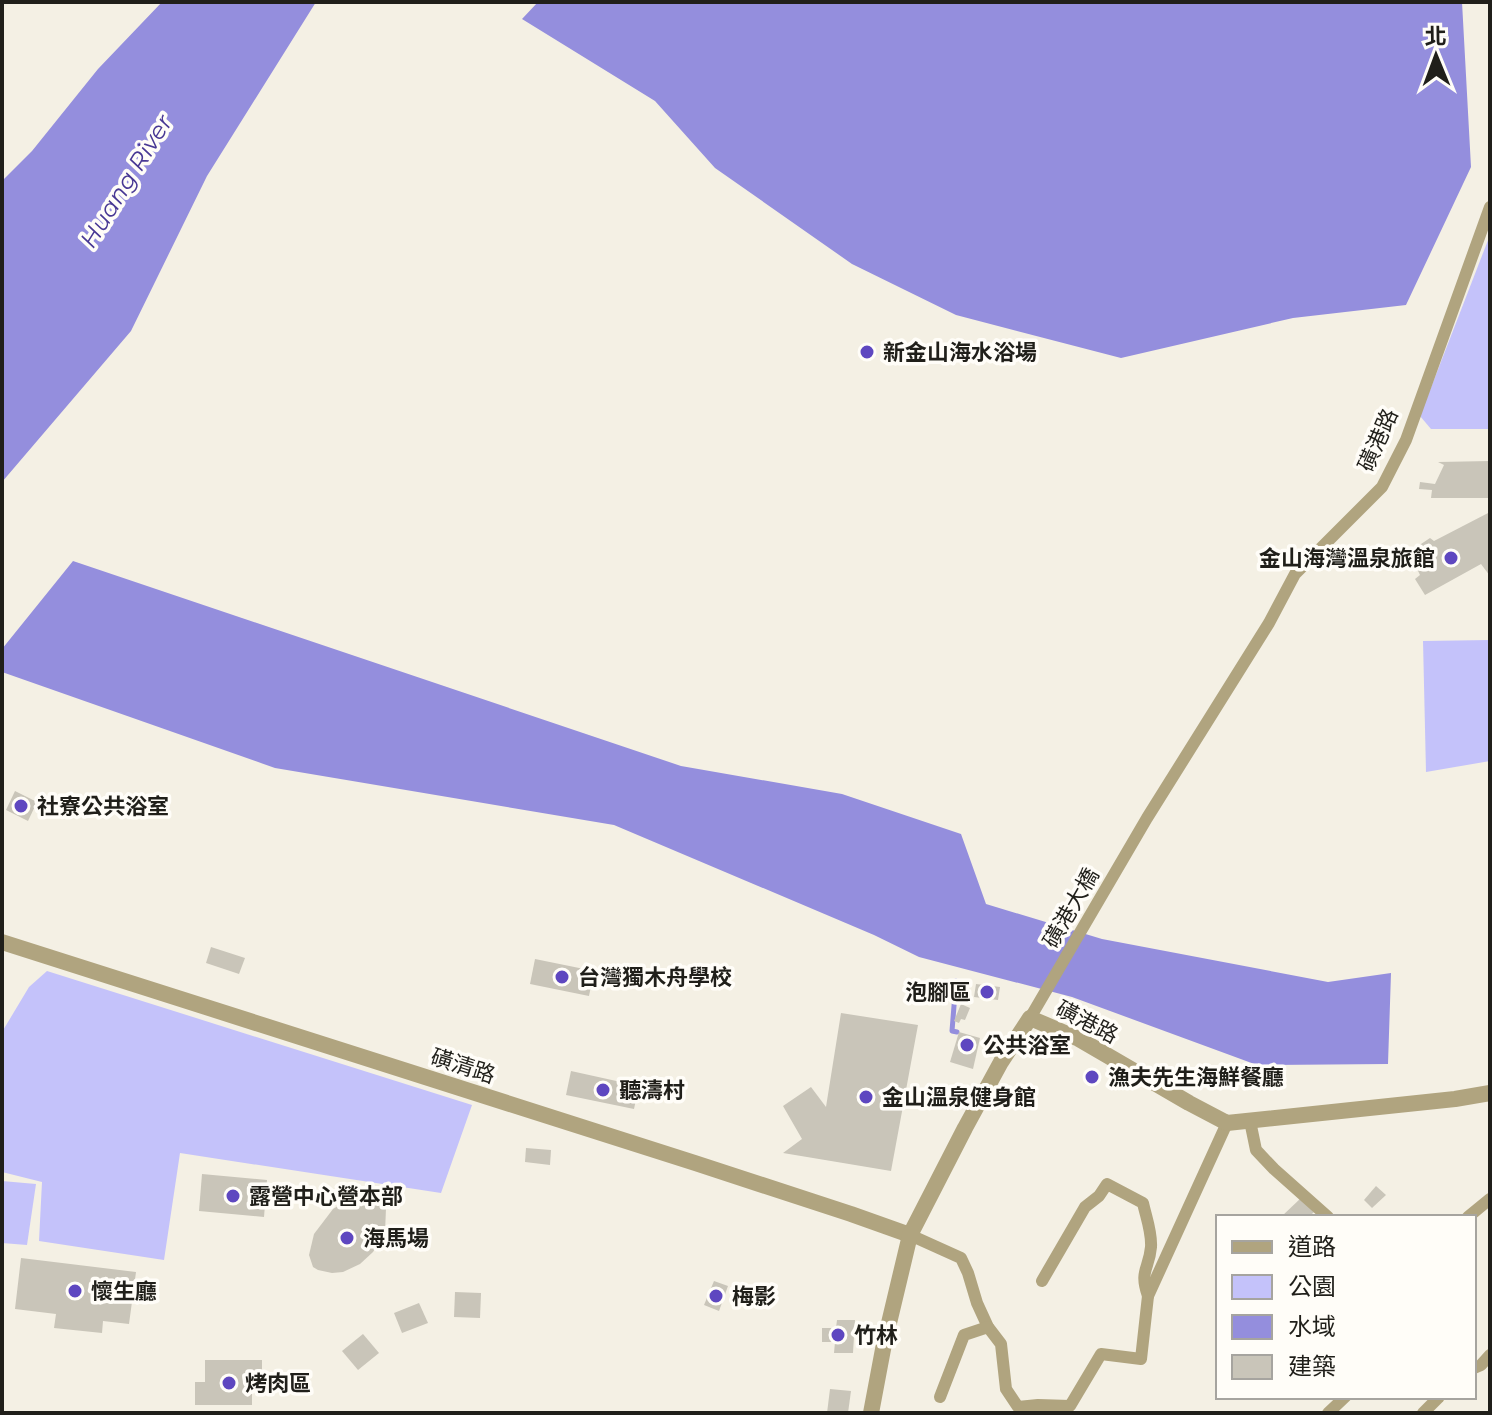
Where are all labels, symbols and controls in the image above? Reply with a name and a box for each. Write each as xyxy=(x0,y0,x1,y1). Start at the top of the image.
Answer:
north arrow xyxy=(1396,16,1476,96)
text: 北 xyxy=(1424,23,1447,50)
water label: Huang River xyxy=(74,108,179,253)
place label: 新金山海水浴場 xyxy=(883,339,1037,366)
marker: 新金山海水浴場 xyxy=(858,343,876,361)
street label: 磺港路 xyxy=(1352,404,1404,476)
place label: 金山海灣溫泉旅館 xyxy=(1259,545,1435,572)
marker: 金山海灣溫泉旅館 xyxy=(1442,549,1460,567)
place label: 社寮公共浴室 xyxy=(37,793,169,820)
marker: 社寮公共浴室 xyxy=(12,797,30,815)
street label: 磺港大橋 xyxy=(1037,863,1105,953)
place label: 台灣獨木舟學校 xyxy=(578,964,732,991)
marker: 台灣獨木舟學校 xyxy=(553,968,571,986)
place label: 泡腳區 xyxy=(905,979,971,1006)
marker: 泡腳區 xyxy=(978,983,996,1001)
street label: 磺港路 xyxy=(1051,995,1123,1049)
place label: 公共浴室 xyxy=(983,1032,1071,1059)
marker: 公共浴室 xyxy=(958,1036,976,1054)
street label: 磺清路 xyxy=(427,1043,499,1089)
place label: 漁夫先生海鮮餐廳 xyxy=(1108,1064,1284,1091)
marker: 漁夫先生海鮮餐廳 xyxy=(1083,1068,1101,1086)
place label: 聽濤村 xyxy=(619,1077,685,1104)
marker: 聽濤村 xyxy=(594,1081,612,1099)
place label: 金山溫泉健身館 xyxy=(882,1084,1036,1111)
marker: 金山溫泉健身館 xyxy=(857,1088,875,1106)
place label: 露營中心營本部 xyxy=(249,1183,403,1210)
marker: 露營中心營本部 xyxy=(224,1187,242,1205)
legend xyxy=(1216,1215,1476,1399)
place label: 海馬場 xyxy=(363,1225,429,1252)
marker: 海馬場 xyxy=(338,1229,356,1247)
text: 道路 xyxy=(1288,1232,1336,1261)
text: 公園 xyxy=(1288,1272,1336,1301)
place label: 懷生廳 xyxy=(91,1278,157,1305)
marker: 懷生廳 xyxy=(66,1282,84,1300)
place label: 梅影 xyxy=(732,1283,776,1310)
marker: 梅影 xyxy=(707,1287,725,1305)
text: 水域 xyxy=(1288,1312,1336,1341)
place label: 竹林 xyxy=(854,1322,898,1349)
marker: 竹林 xyxy=(829,1326,847,1344)
text: 建築 xyxy=(1288,1352,1336,1381)
place label: 烤肉區 xyxy=(245,1370,311,1397)
marker: 烤肉區 xyxy=(220,1374,238,1392)

